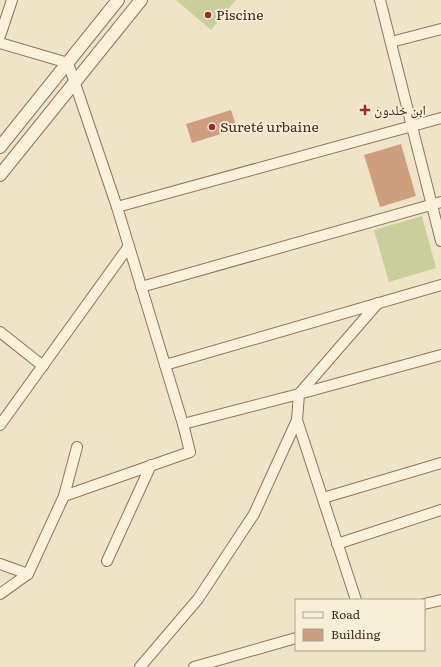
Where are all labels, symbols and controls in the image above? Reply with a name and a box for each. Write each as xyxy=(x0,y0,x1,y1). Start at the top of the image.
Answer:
place label: Piscine xyxy=(216,4,264,24)
marker: Piscine xyxy=(203,10,213,20)
place label: ابن خلدون xyxy=(374,99,426,119)
marker: ابن خلدون xyxy=(359,104,371,116)
place label: Sureté urbaine xyxy=(220,116,319,136)
marker: Sureté urbaine xyxy=(207,122,217,132)
legend xyxy=(295,599,425,651)
text: Road xyxy=(331,605,361,623)
text: Building xyxy=(331,625,381,643)

